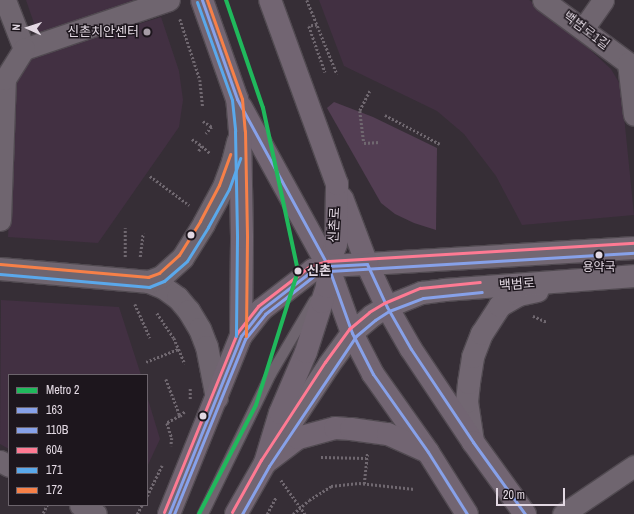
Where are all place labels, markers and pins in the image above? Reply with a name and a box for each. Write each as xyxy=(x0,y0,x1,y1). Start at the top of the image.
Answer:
place label: 신촌치안센터 xyxy=(67,24,139,40)
marker: 신촌치안센터 xyxy=(142,27,152,37)
unlabelled marker xyxy=(186,230,196,240)
marker: 용약국 xyxy=(594,250,604,260)
place label: 용약국 xyxy=(582,261,616,275)
place label: 신촌 xyxy=(307,263,331,279)
marker: 신촌 xyxy=(292,265,304,277)
unlabelled marker xyxy=(198,411,208,421)

